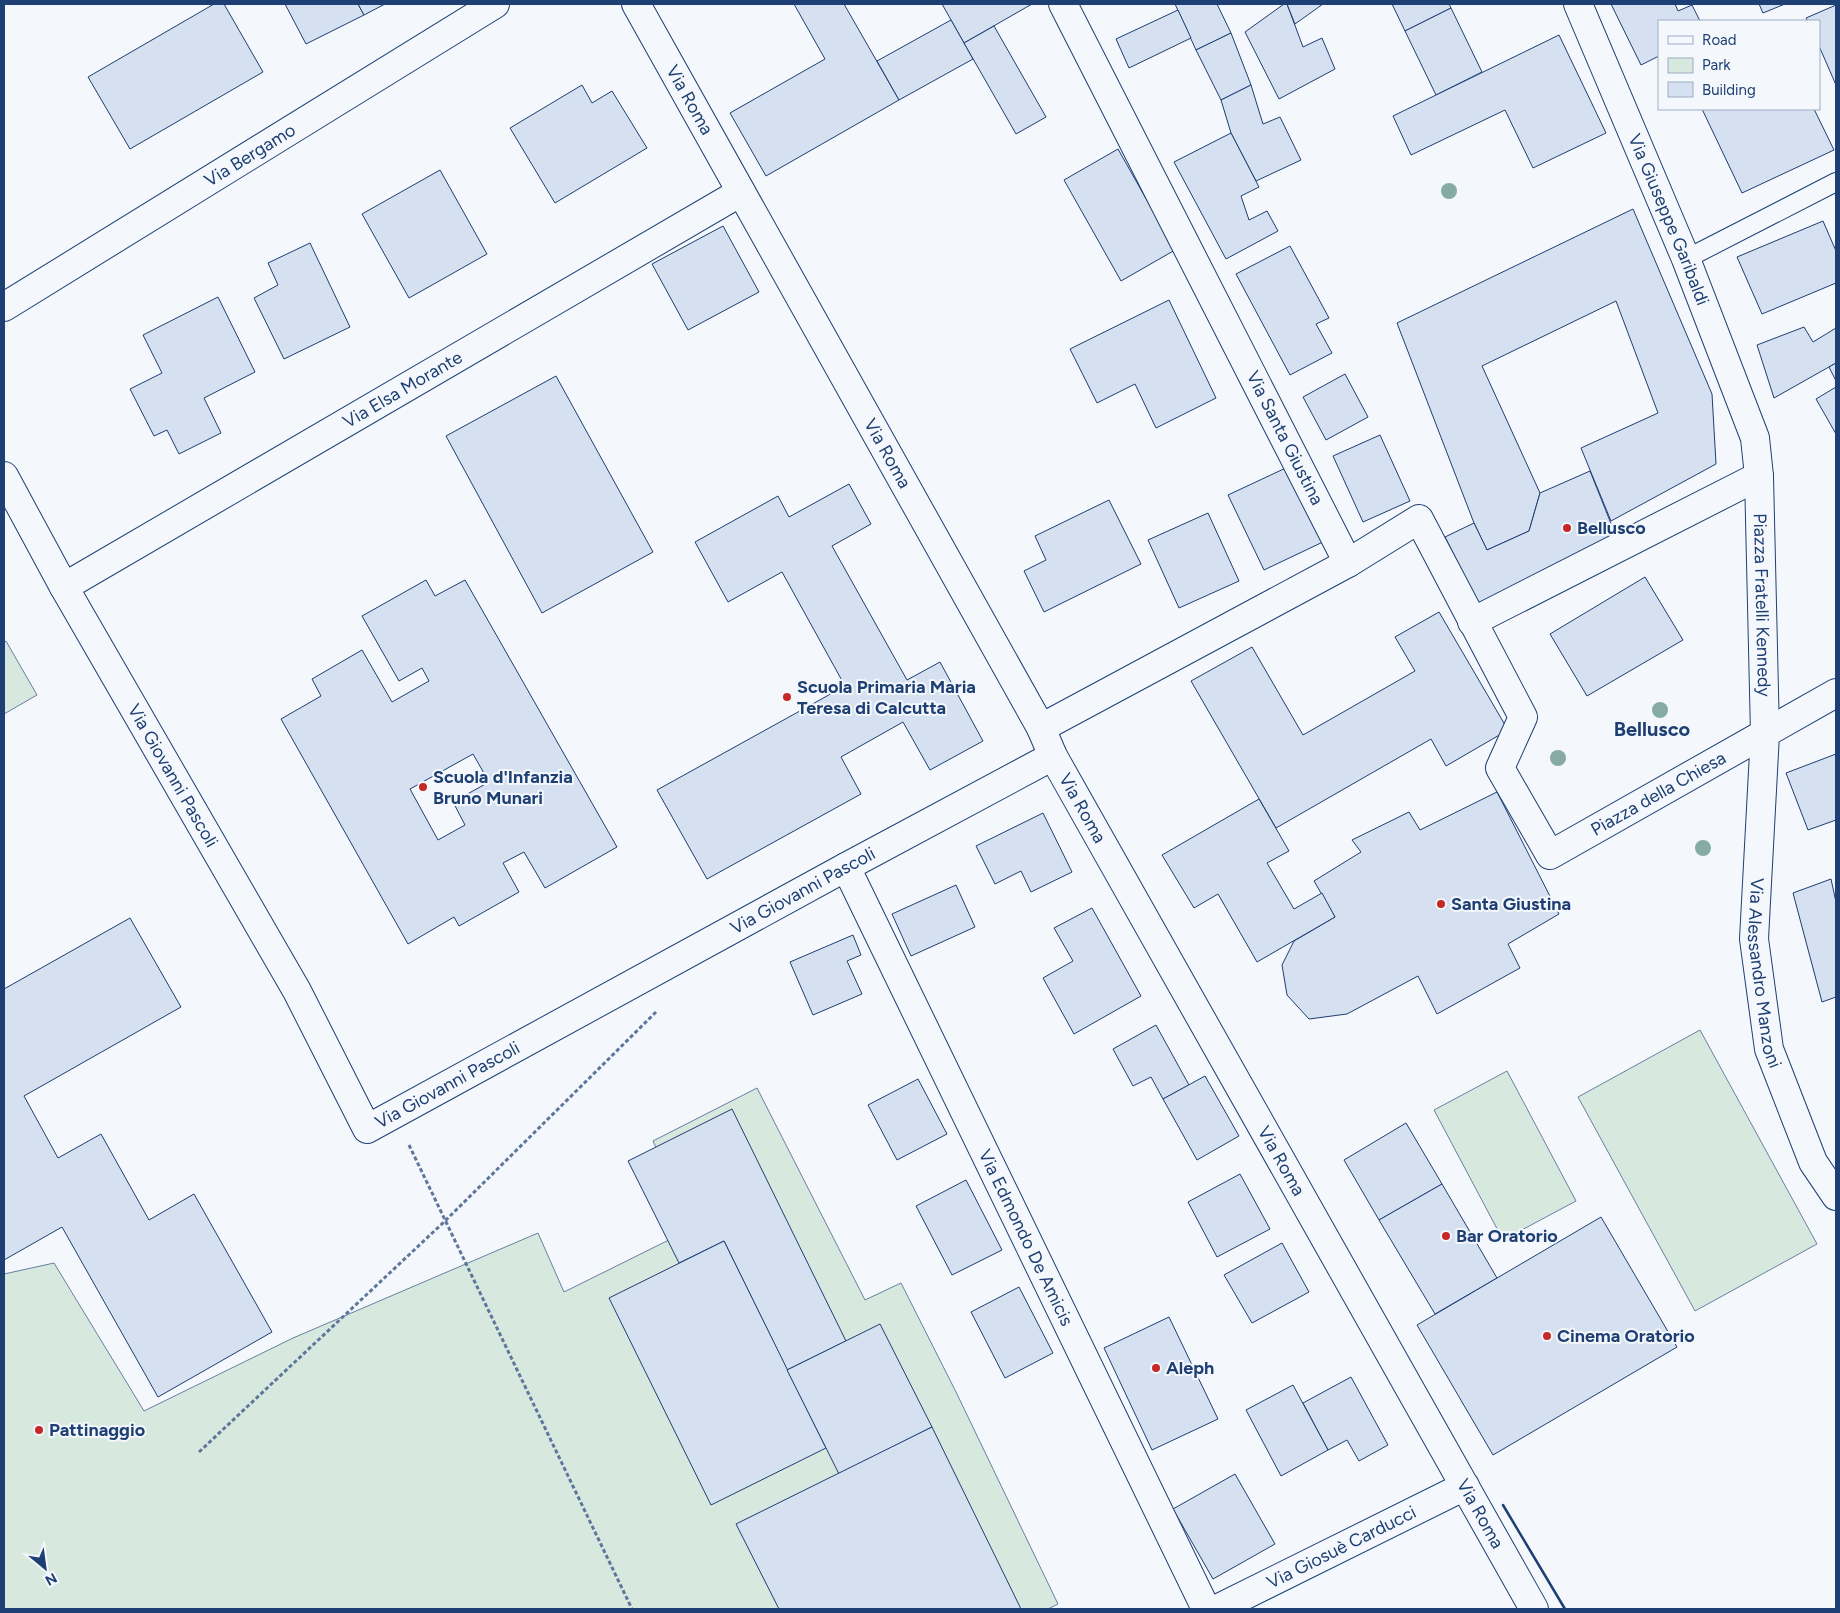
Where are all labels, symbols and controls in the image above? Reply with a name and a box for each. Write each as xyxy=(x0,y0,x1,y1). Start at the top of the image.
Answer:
legend xyxy=(1658,20,1820,110)
text: Road xyxy=(1702,31,1737,49)
text: Park xyxy=(1702,56,1731,74)
street label: Via Roma xyxy=(661,61,718,139)
text: Building xyxy=(1702,81,1756,99)
street label: Via Bergamo xyxy=(200,119,299,192)
street label: Via Giuseppe Garibaldi xyxy=(1623,131,1714,309)
street label: Via Elsa Morante xyxy=(339,346,466,433)
street label: Via Santa Giustina xyxy=(1242,367,1328,509)
street label: Via Roma xyxy=(859,415,916,492)
street label: Piazza Fratelli Kennedy xyxy=(1749,513,1775,698)
place label: Bellusco xyxy=(1577,517,1646,539)
marker: Bellusco xyxy=(1561,522,1573,534)
place label: Scuola Primaria Maria Teresa di Calcutta xyxy=(797,676,976,719)
marker: Scuola Primaria Maria Teresa di Calcutta xyxy=(781,691,793,703)
street label: Via Giovanni Pascoli xyxy=(123,700,223,851)
district label: Bellusco xyxy=(1614,717,1691,741)
street label: Piazza della Chiesa xyxy=(1587,747,1730,841)
place label: Scuola d'Infanzia Bruno Munari xyxy=(433,766,573,809)
street label: Via Roma xyxy=(1054,769,1111,847)
marker: Scuola d'Infanzia Bruno Munari xyxy=(417,781,429,793)
street label: Via Giovanni Pascoli xyxy=(727,842,879,939)
street label: Via Alessandro Manzoni xyxy=(1743,877,1786,1071)
place label: Santa Giustina xyxy=(1451,893,1571,915)
marker: Santa Giustina xyxy=(1435,898,1447,910)
street label: Via Giovanni Pascoli xyxy=(371,1037,524,1133)
street label: Via Roma xyxy=(1253,1122,1310,1200)
street label: Via Edmondo De Amicis xyxy=(974,1146,1078,1330)
place label: Bar Oratorio xyxy=(1456,1225,1558,1247)
marker: Bar Oratorio xyxy=(1440,1230,1452,1242)
place label: Cinema Oratorio xyxy=(1557,1325,1695,1347)
marker: Cinema Oratorio xyxy=(1541,1330,1553,1342)
place label: Aleph xyxy=(1166,1357,1214,1379)
marker: Aleph xyxy=(1150,1362,1162,1374)
place label: Pattinaggio xyxy=(49,1419,145,1441)
marker: Pattinaggio xyxy=(33,1424,45,1436)
street label: Via Roma xyxy=(1452,1475,1509,1553)
street label: Via Giosuè Carducci xyxy=(1263,1501,1420,1594)
north arrow xyxy=(20,1543,70,1593)
text: N xyxy=(42,1569,60,1589)

